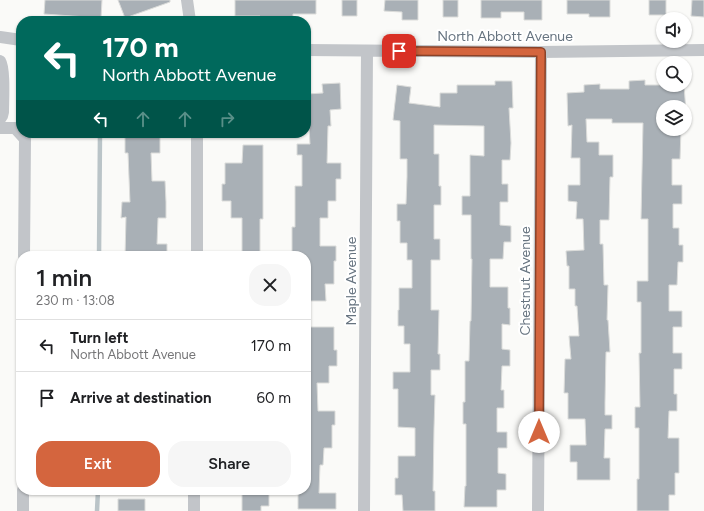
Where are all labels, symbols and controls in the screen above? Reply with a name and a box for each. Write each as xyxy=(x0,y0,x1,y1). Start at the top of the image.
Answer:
map controls xyxy=(656,12,692,136)
button: sound xyxy=(656,12,692,48)
street label: North Abbott Avenue xyxy=(437,28,573,45)
text: 170 m xyxy=(102,30,179,64)
icon: left xyxy=(36,32,88,84)
pin xyxy=(382,34,416,68)
icon: arrive xyxy=(388,40,410,62)
button: search xyxy=(656,56,692,92)
text: North Abbott Avenue xyxy=(102,64,276,86)
button: layers xyxy=(656,100,692,136)
icon: left xyxy=(90,108,112,130)
icon: ahead xyxy=(132,108,154,130)
icon: ahead xyxy=(174,108,196,130)
icon: right xyxy=(216,108,238,130)
street label: Chestnut Avenue xyxy=(517,226,534,336)
street label: Maple Avenue xyxy=(343,236,360,325)
text: 1 min xyxy=(36,263,92,292)
button: close xyxy=(249,264,291,306)
text: 230 m · 13:08 xyxy=(36,293,115,308)
text: Turn left xyxy=(70,329,128,347)
icon: left xyxy=(36,335,58,357)
text: 170 m xyxy=(251,337,291,355)
text: North Abbott Avenue xyxy=(70,347,196,362)
icon: arrive xyxy=(36,387,58,409)
text: Arrive at destination xyxy=(70,389,211,407)
text: 60 m xyxy=(256,389,291,407)
position arrow xyxy=(518,411,560,453)
button: Exit xyxy=(36,441,160,487)
button: Share xyxy=(168,441,291,487)

